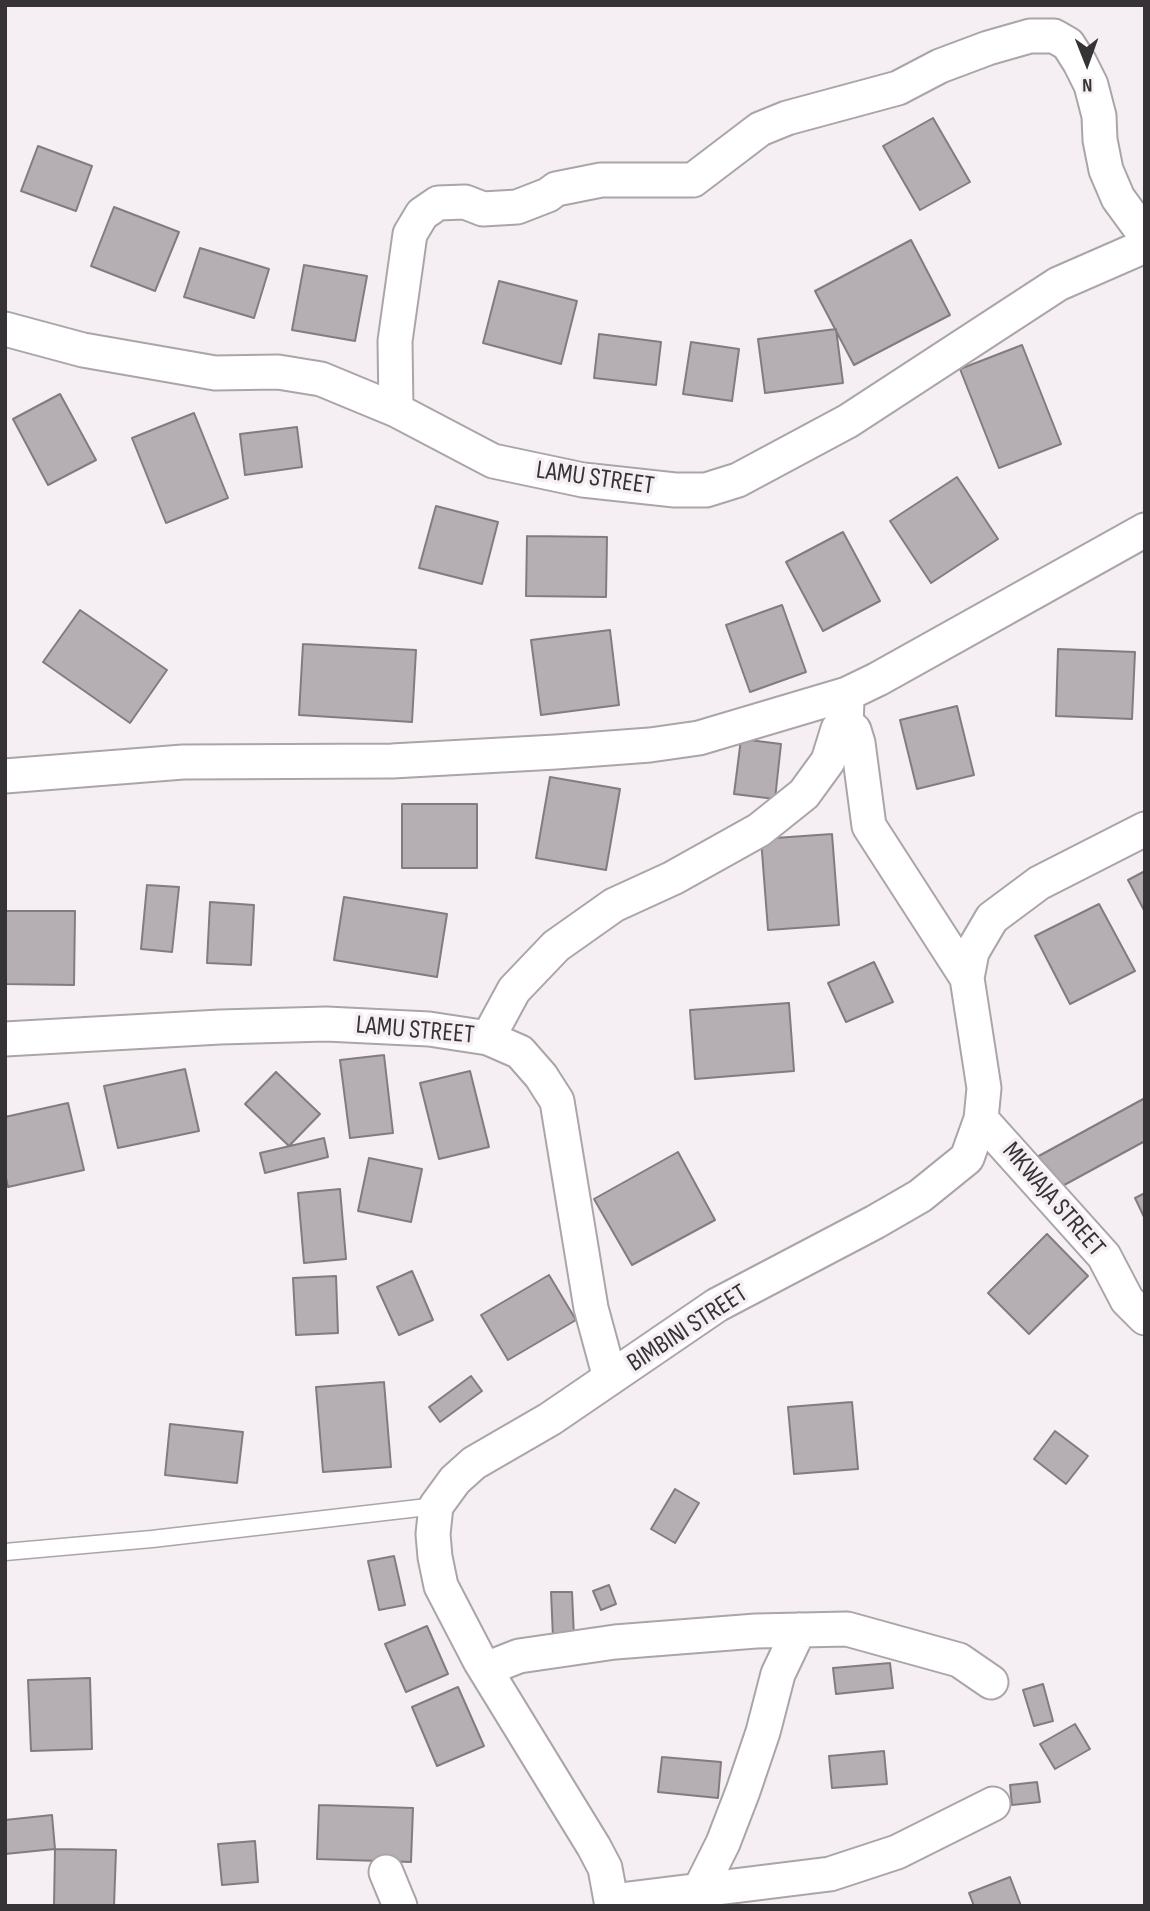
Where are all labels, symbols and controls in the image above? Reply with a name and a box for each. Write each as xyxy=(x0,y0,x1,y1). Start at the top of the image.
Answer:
north arrow xyxy=(1052,28,1122,98)
text: N xyxy=(1082,73,1093,96)
street label: LAMU STREET xyxy=(534,455,656,503)
street label: LAMU STREET xyxy=(354,1010,476,1052)
street label: MKWAJA STREET xyxy=(995,1136,1111,1264)
street label: BIMBINI STREET xyxy=(622,1279,754,1379)

